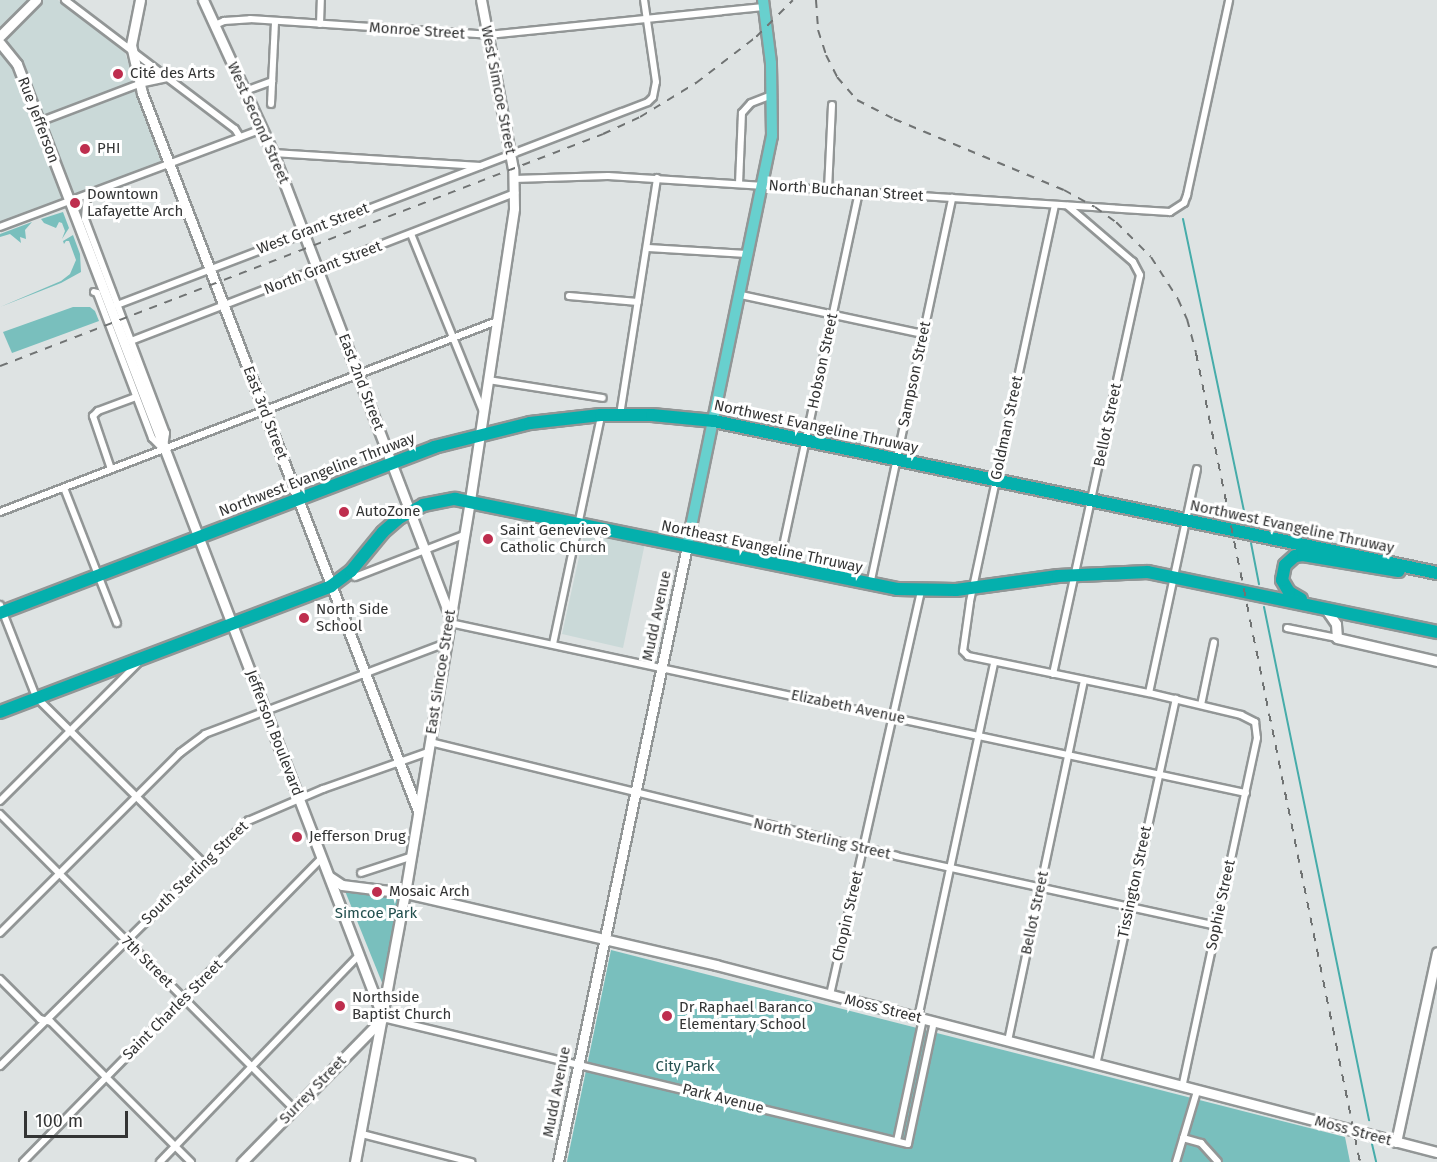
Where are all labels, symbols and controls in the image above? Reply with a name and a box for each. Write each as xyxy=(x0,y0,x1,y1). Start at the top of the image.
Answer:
street label: Monroe Street xyxy=(368,19,466,43)
street label: West Simcoe Street xyxy=(477,24,519,156)
street label: West Second Street xyxy=(223,59,293,187)
place label: Cité des Arts xyxy=(130,65,215,83)
marker: Cité des Arts xyxy=(111,67,125,81)
street label: Rue Jefferson xyxy=(13,74,63,166)
place label: PHI xyxy=(97,140,120,158)
marker: PHI xyxy=(78,142,92,156)
street label: North Buchanan Street xyxy=(768,177,924,205)
place label: Downtown Lafayette Arch xyxy=(87,185,183,220)
marker: Downtown Lafayette Arch xyxy=(68,196,82,210)
street label: West Grant Street xyxy=(254,199,372,259)
street label: North Grant Street xyxy=(262,237,384,299)
street label: Hobson Street xyxy=(804,312,842,410)
street label: Sampson Street xyxy=(895,320,935,428)
street label: East 2nd Street xyxy=(334,331,388,433)
street label: East 3rd Street xyxy=(239,364,291,462)
street label: Goldman Street xyxy=(987,374,1027,482)
street label: Bellot Street xyxy=(1090,382,1126,468)
street label: Northwest Evangeline Thruway xyxy=(712,397,920,457)
street label: Northwest Evangeline Thruway xyxy=(216,429,418,521)
street label: Northwest Evangeline Thruway xyxy=(1188,497,1396,557)
place label: AutoZone xyxy=(356,503,420,521)
marker: AutoZone xyxy=(337,505,351,519)
street label: Northeast Evangeline Thruway xyxy=(660,517,864,577)
place label: Saint Genevieve Catholic Church xyxy=(500,521,609,556)
marker: Saint Genevieve Catholic Church xyxy=(481,532,495,546)
street label: Mudd Avenue xyxy=(639,569,675,663)
place label: North Side School xyxy=(316,600,389,635)
street label: East Simcoe Street xyxy=(422,608,460,736)
marker: North Side School xyxy=(297,611,311,625)
street label: Jefferson Boulevard xyxy=(242,667,306,799)
street label: Elizabeth Avenue xyxy=(789,686,907,728)
street label: North Sterling Street xyxy=(752,814,892,864)
street label: South Sterling Street xyxy=(138,818,252,928)
street label: Tissington Street xyxy=(1114,824,1156,940)
place label: Jefferson Drug xyxy=(309,828,406,846)
marker: Jefferson Drug xyxy=(290,830,304,844)
street label: Sophie Street xyxy=(1203,858,1239,952)
street label: Chopin Street xyxy=(829,869,867,963)
street label: Bellot Street xyxy=(1017,870,1053,956)
place label: Mosaic Arch xyxy=(389,883,470,901)
marker: Mosaic Arch xyxy=(370,885,384,899)
park label: Simcoe Park xyxy=(335,905,417,923)
street label: 7th Street xyxy=(117,932,177,992)
street label: Saint Charles Street xyxy=(119,956,227,1064)
place label: Northside Baptist Church xyxy=(352,988,451,1023)
street label: Moss Street xyxy=(843,991,923,1027)
place label: Dr Raphael Baranco Elementary School xyxy=(679,998,813,1033)
marker: Northside Baptist Church xyxy=(333,999,347,1013)
marker: Dr Raphael Baranco Elementary School xyxy=(660,1009,674,1023)
street label: Mudd Avenue xyxy=(539,1045,575,1139)
street label: Surrey Street xyxy=(276,1052,350,1128)
park label: City Park xyxy=(656,1058,714,1076)
street label: Park Avenue xyxy=(680,1080,766,1118)
scale bar xyxy=(27,1099,130,1137)
text: 100 m xyxy=(35,1110,83,1132)
street label: Moss Street xyxy=(1313,1112,1393,1150)

